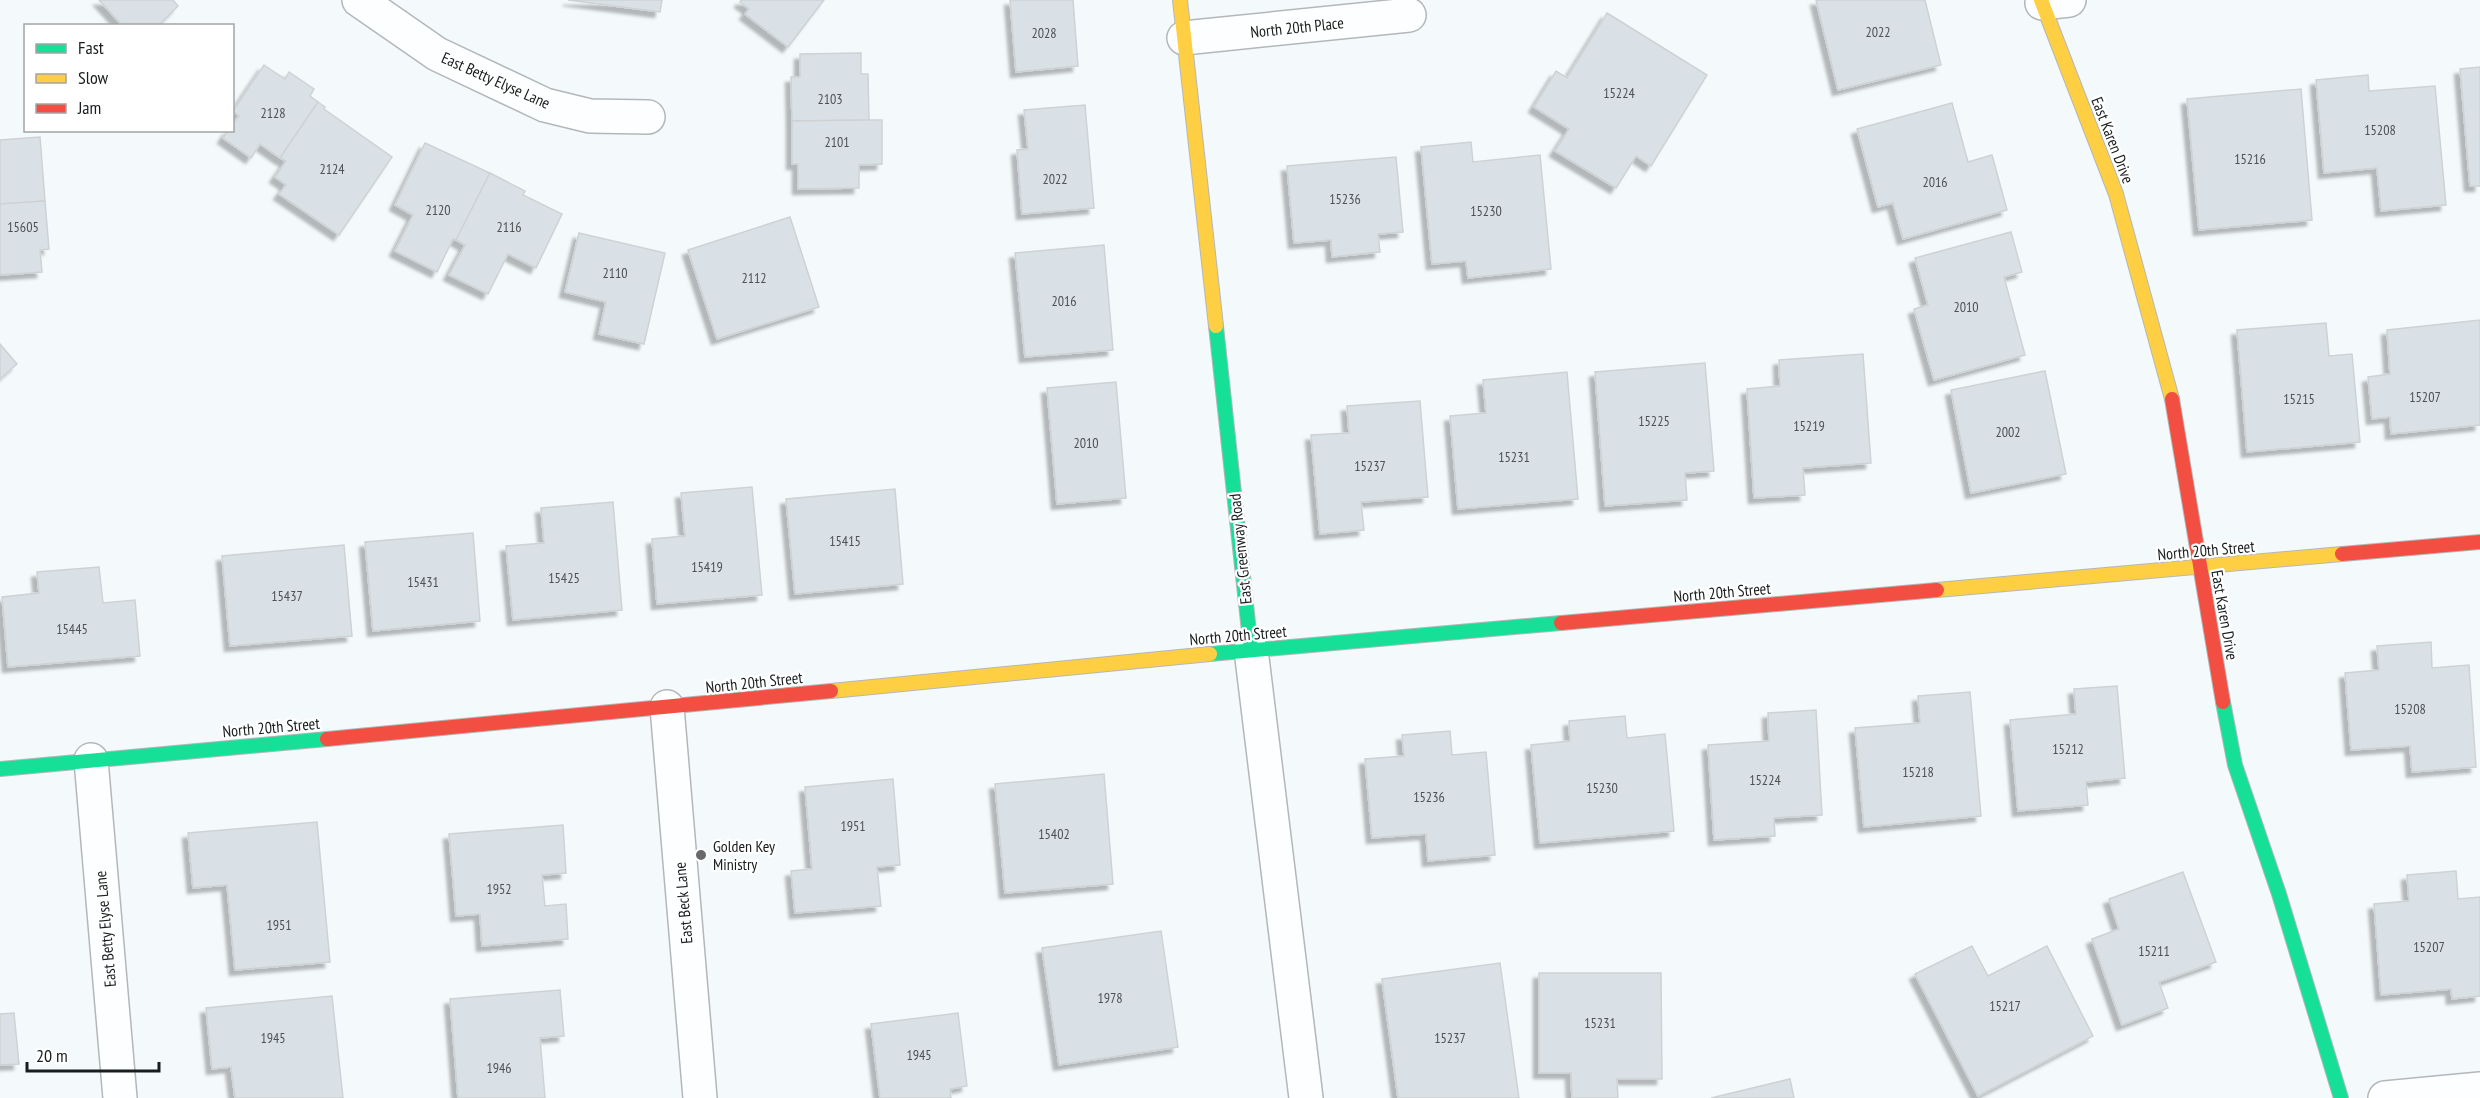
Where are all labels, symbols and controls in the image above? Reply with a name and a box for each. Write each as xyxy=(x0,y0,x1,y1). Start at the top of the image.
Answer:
street label: North 20th Place xyxy=(1249,12,1345,42)
house number: 2022 xyxy=(1865,23,1891,41)
legend xyxy=(24,24,234,132)
house number: 2028 xyxy=(1031,24,1057,42)
text: Fast xyxy=(78,36,104,59)
street label: East Betty Elyse Lane xyxy=(439,47,553,113)
text: Slow xyxy=(78,66,109,89)
house number: 15224 xyxy=(1603,84,1635,102)
house number: 2103 xyxy=(817,90,843,108)
street label: East Karen Drive xyxy=(2087,94,2139,186)
text: Jam xyxy=(77,96,101,119)
house number: 2128 xyxy=(260,104,286,122)
house number: 15208 xyxy=(2364,121,2396,139)
house number: 2101 xyxy=(824,133,850,151)
house number: 15216 xyxy=(2234,150,2266,168)
house number: 2124 xyxy=(319,160,345,178)
house number: 2022 xyxy=(1042,170,1068,188)
house number: 2016 xyxy=(1922,173,1948,191)
house number: 15236 xyxy=(1329,190,1361,208)
house number: 2120 xyxy=(425,201,451,219)
house number: 15230 xyxy=(1470,202,1502,220)
house number: 15605 xyxy=(7,218,39,236)
house number: 2116 xyxy=(496,218,522,236)
house number: 2110 xyxy=(602,264,628,282)
house number: 2112 xyxy=(741,269,767,287)
house number: 2016 xyxy=(1051,292,1077,310)
house number: 2010 xyxy=(1953,298,1979,316)
house number: 15207 xyxy=(2409,388,2441,406)
house number: 15215 xyxy=(2283,390,2315,408)
house number: 15225 xyxy=(1638,412,1670,430)
house number: 15219 xyxy=(1793,417,1825,435)
house number: 2002 xyxy=(1995,423,2021,441)
house number: 2010 xyxy=(1073,434,1099,452)
house number: 15231 xyxy=(1498,448,1530,466)
house number: 15237 xyxy=(1354,457,1386,475)
street label: East Greenway Road xyxy=(1224,493,1256,605)
house number: 15415 xyxy=(829,532,861,550)
street label: North 20th Street xyxy=(2157,536,2256,564)
house number: 15419 xyxy=(691,558,723,576)
house number: 15425 xyxy=(548,569,580,587)
street label: East Karen Drive xyxy=(2207,569,2243,661)
house number: 15431 xyxy=(407,573,439,591)
street label: North 20th Street xyxy=(1673,578,1772,606)
house number: 15437 xyxy=(271,587,303,605)
house number: 15445 xyxy=(56,620,88,638)
street label: North 20th Street xyxy=(1189,621,1288,649)
street label: North 20th Street xyxy=(704,667,804,697)
house number: 15208 xyxy=(2394,700,2426,718)
street label: North 20th Street xyxy=(222,713,321,741)
house number: 15212 xyxy=(2052,740,2084,758)
house number: 15218 xyxy=(1902,763,1934,781)
house number: 15224 xyxy=(1749,771,1781,789)
house number: 15230 xyxy=(1586,779,1618,797)
house number: 15236 xyxy=(1413,788,1445,806)
house number: 1951 xyxy=(840,817,866,835)
house number: 15402 xyxy=(1038,825,1070,843)
place label: Golden Key Ministry xyxy=(713,836,775,874)
marker: Golden Key Ministry xyxy=(694,848,708,862)
street label: East Beck Lane xyxy=(669,861,697,945)
street label: East Betty Elyse Lane xyxy=(90,870,120,988)
house number: 1952 xyxy=(486,880,512,898)
house number: 1951 xyxy=(266,916,292,934)
house number: 15207 xyxy=(2413,938,2445,956)
house number: 15211 xyxy=(2138,942,2170,960)
house number: 1978 xyxy=(1097,989,1123,1007)
house number: 15217 xyxy=(1989,997,2021,1015)
house number: 15231 xyxy=(1584,1014,1616,1032)
house number: 1945 xyxy=(260,1029,286,1047)
house number: 15237 xyxy=(1434,1029,1466,1047)
scale bar xyxy=(27,1035,159,1073)
text: 20 m xyxy=(36,1044,68,1067)
house number: 1945 xyxy=(906,1046,932,1064)
house number: 1946 xyxy=(486,1059,512,1077)

